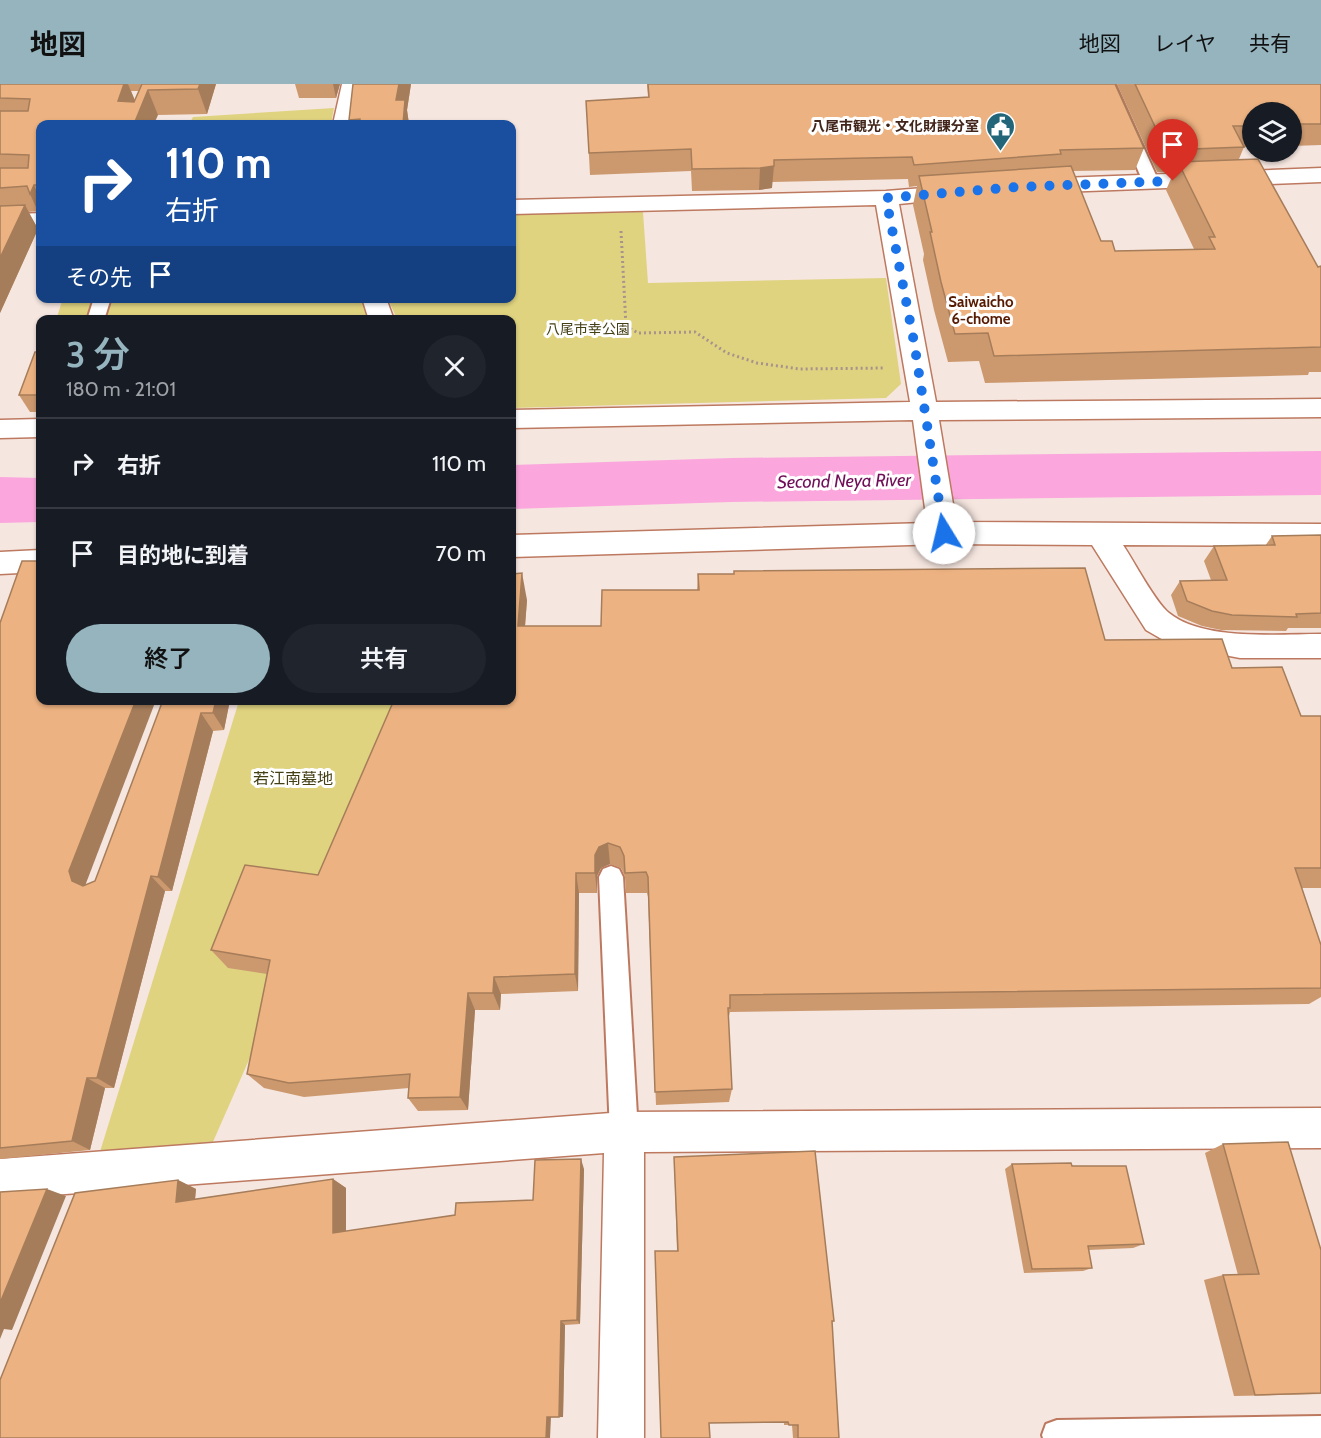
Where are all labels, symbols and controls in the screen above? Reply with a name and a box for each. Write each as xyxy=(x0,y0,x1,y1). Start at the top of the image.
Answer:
text: 地図 xyxy=(30,27,86,61)
text: 地図 xyxy=(1079,31,1121,56)
text: レイヤ xyxy=(1154,31,1216,56)
text: 共有 xyxy=(1249,31,1291,56)
map controls xyxy=(1242,102,1302,162)
button: layers xyxy=(1242,102,1302,162)
public building icon: 八尾市観光・文化財課分室 xyxy=(984,110,1016,152)
place label: 八尾市観光・文化財課分室 xyxy=(811,117,979,135)
pin xyxy=(1147,119,1198,181)
icon: arrive xyxy=(1156,128,1189,161)
text: 110 m xyxy=(165,137,272,189)
icon: right xyxy=(66,144,144,222)
text: 右折 xyxy=(165,194,219,227)
icon: arrive xyxy=(144,258,177,291)
text: その先 xyxy=(66,264,132,291)
district label: Saiwaicho 6-chome xyxy=(948,293,1014,328)
park label: 八尾市幸公園 xyxy=(546,320,630,338)
text: 3 分 xyxy=(66,332,130,376)
button: close xyxy=(423,335,486,398)
text: 180 m · 21:01 xyxy=(66,377,176,401)
icon: right xyxy=(66,447,99,480)
text: 110 m xyxy=(432,450,486,477)
text: 右折 xyxy=(117,452,161,479)
water label: Second Neya River xyxy=(777,469,913,493)
position arrow xyxy=(912,501,976,565)
icon: arrive xyxy=(66,537,99,570)
text: 70 m xyxy=(436,540,486,567)
text: 目的地に到着 xyxy=(117,542,249,569)
button: 終了 xyxy=(66,624,270,693)
button: 共有 xyxy=(282,624,486,693)
park label: 若江南墓地 xyxy=(253,769,333,788)

